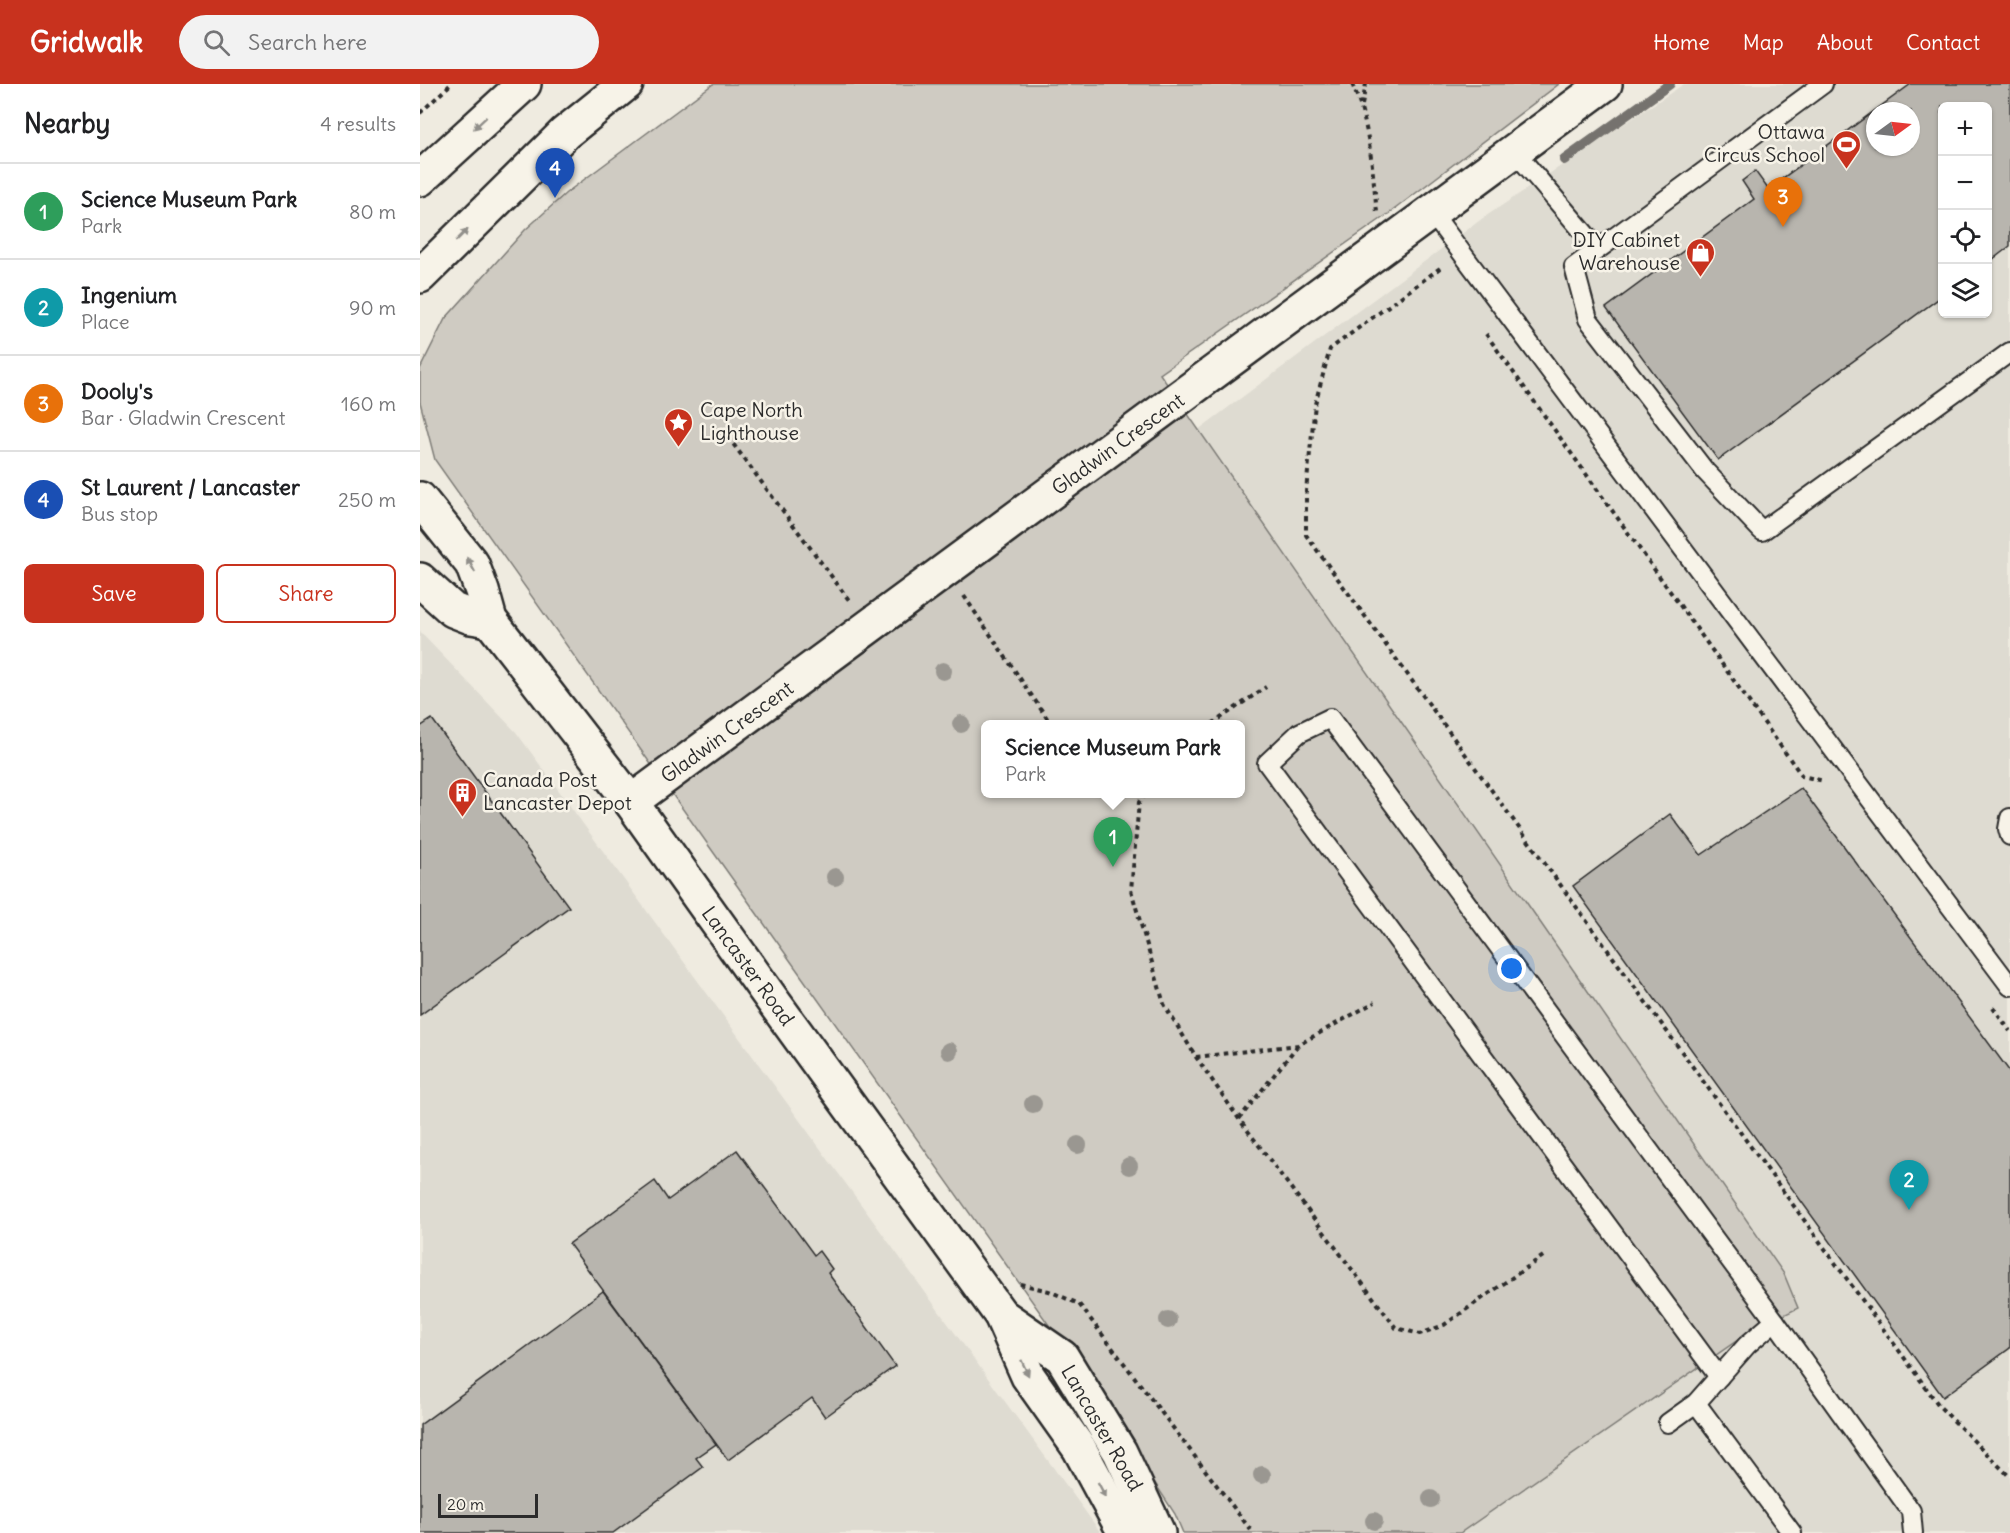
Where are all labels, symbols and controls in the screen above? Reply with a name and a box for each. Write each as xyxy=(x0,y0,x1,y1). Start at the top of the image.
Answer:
search box xyxy=(179,15,599,69)
text: Gridwalk xyxy=(30,24,143,60)
icon: search xyxy=(200,26,233,59)
text: Search here xyxy=(248,28,367,56)
text: Home xyxy=(1653,29,1710,56)
text: Map xyxy=(1743,29,1784,56)
text: About xyxy=(1817,29,1873,56)
text: Contact xyxy=(1906,29,1980,56)
north arrow xyxy=(1866,102,1920,156)
map controls xyxy=(1938,102,1992,318)
button: + xyxy=(1938,102,1992,156)
text: Nearby xyxy=(24,107,110,140)
text: 4 results xyxy=(320,111,396,136)
one-way arrow xyxy=(473,116,488,130)
place label: Ottawa Circus School xyxy=(1704,119,1825,167)
sports icon: Ottawa Circus School xyxy=(1830,128,1862,170)
pin: 4 xyxy=(536,148,574,198)
button: − xyxy=(1938,156,1992,210)
pin: 3 xyxy=(1764,178,1802,227)
text: Science Museum Park xyxy=(81,185,297,213)
text: 1 xyxy=(40,199,47,224)
text: 80 m xyxy=(349,199,396,224)
button: locate xyxy=(1938,210,1992,264)
text: Park xyxy=(81,213,122,238)
place label: DIY Cabinet Warehouse xyxy=(1573,227,1680,275)
one-way arrow xyxy=(454,228,469,242)
shop icon: DIY Cabinet Warehouse xyxy=(1685,236,1717,278)
button: layers xyxy=(1938,264,1992,318)
text: Ingenium xyxy=(81,281,177,309)
text: 2 xyxy=(38,295,49,320)
text: 90 m xyxy=(349,295,396,320)
text: Place xyxy=(81,309,129,334)
text: Dooly's xyxy=(81,377,153,405)
street label: Gladwin Crescent xyxy=(1047,387,1189,500)
text: 3 xyxy=(38,391,49,416)
text: 160 m xyxy=(341,391,396,416)
place label: Cape North Lighthouse xyxy=(700,397,803,445)
text: Bar · Gladwin Crescent xyxy=(81,405,285,430)
place icon: Cape North Lighthouse xyxy=(663,406,695,448)
text: St Laurent / Lancaster xyxy=(81,473,300,501)
text: 4 xyxy=(38,487,49,512)
text: 250 m xyxy=(338,487,396,512)
text: Bus stop xyxy=(81,501,158,526)
one-way arrow xyxy=(466,556,476,573)
button: Save xyxy=(24,564,204,623)
button: Share xyxy=(216,564,396,623)
street label: Gladwin Crescent xyxy=(656,675,798,788)
popup xyxy=(981,720,1245,798)
text: Science Museum Park xyxy=(1005,733,1221,761)
text: Park xyxy=(1005,761,1046,786)
place label: Canada Post Lancaster Depot xyxy=(483,767,632,815)
building icon: Canada Post Lancaster Depot xyxy=(446,776,478,818)
pin: 1 xyxy=(1094,818,1132,867)
street label: Lancaster Road xyxy=(697,901,800,1030)
your location xyxy=(1497,954,1526,983)
pin: 2 xyxy=(1890,1160,1928,1210)
one-way arrow xyxy=(1020,1360,1029,1377)
street label: Lancaster Road xyxy=(1056,1360,1149,1495)
one-way arrow xyxy=(1097,1482,1107,1499)
scale bar xyxy=(438,1491,538,1518)
text: 20 m xyxy=(447,1494,484,1514)

